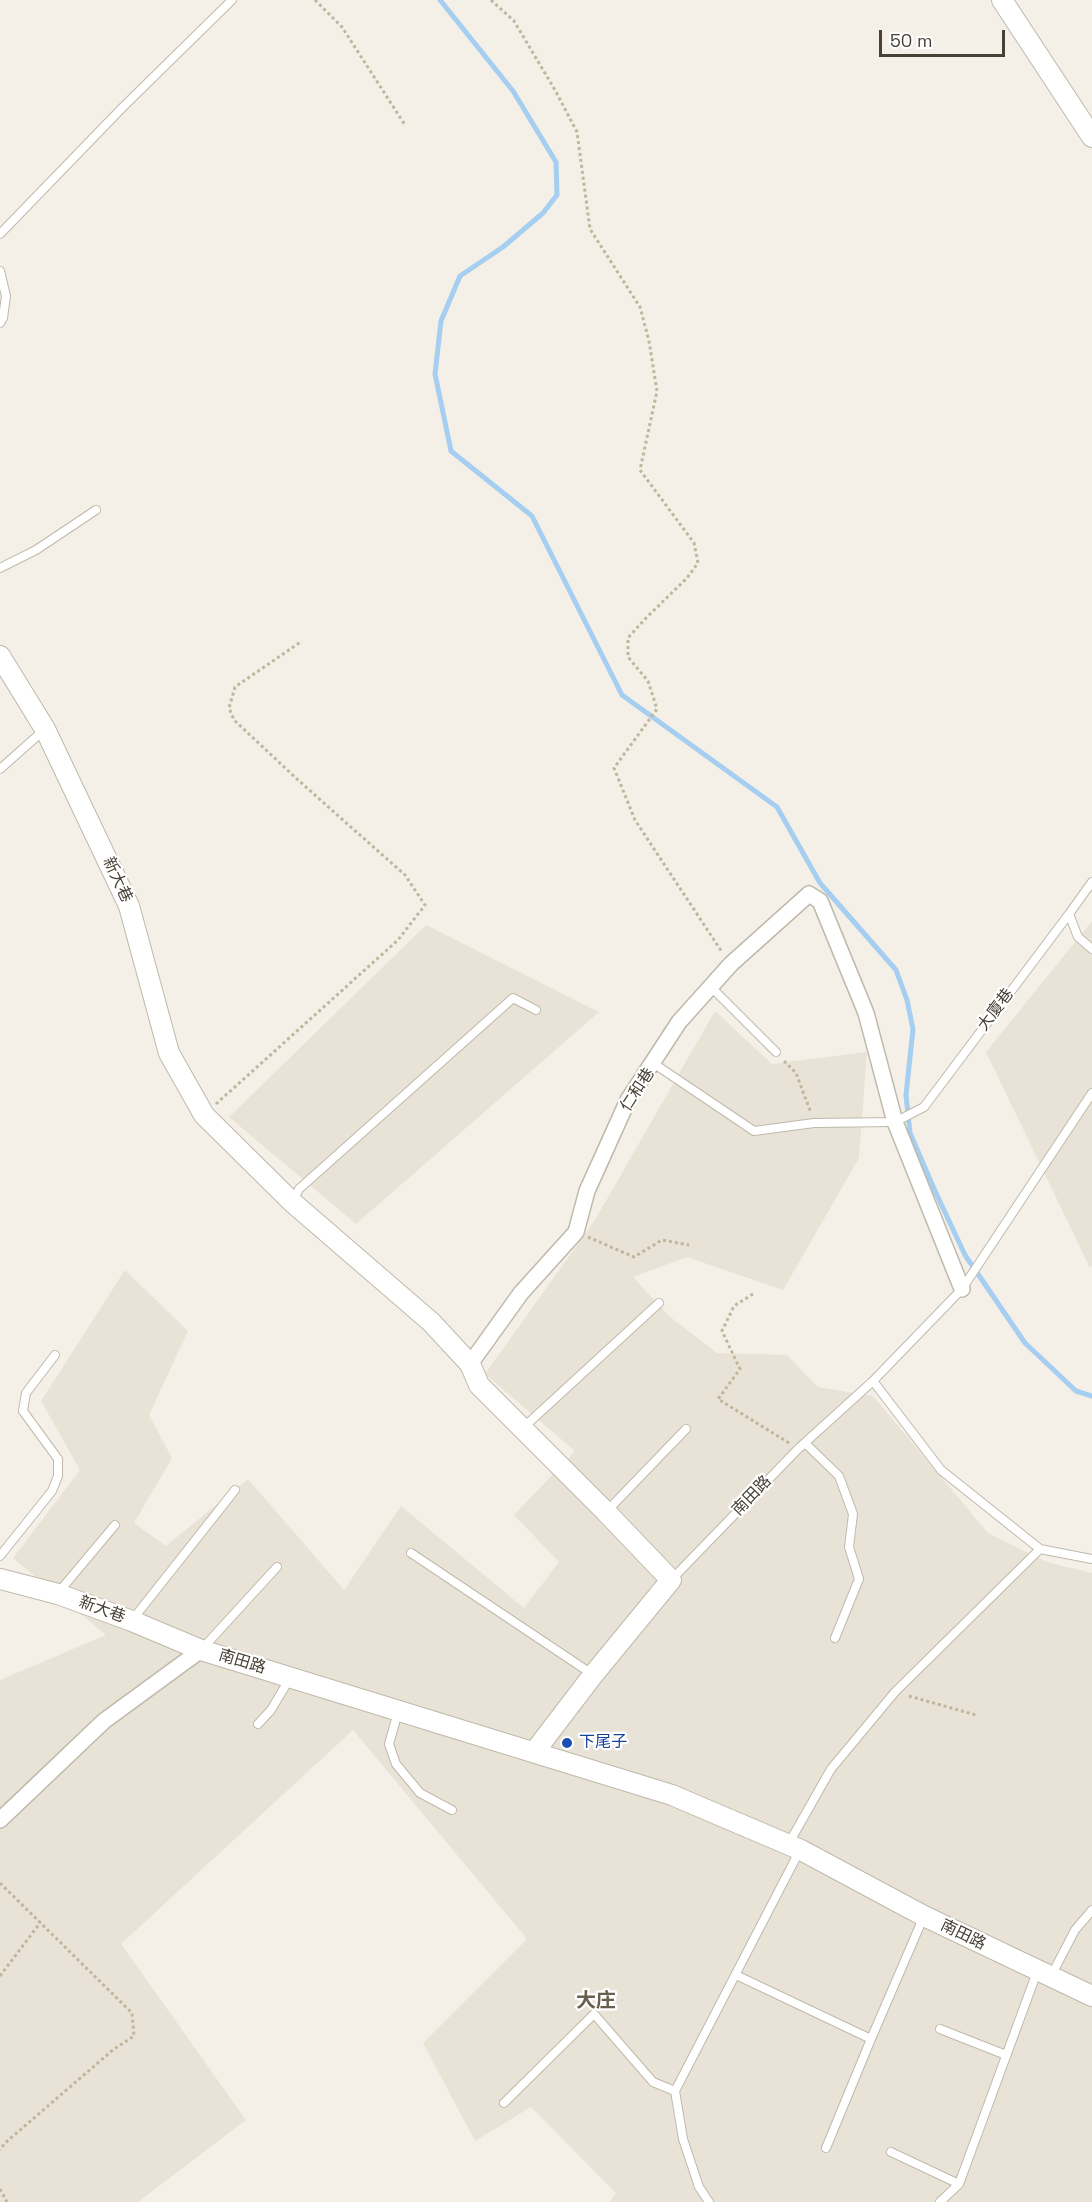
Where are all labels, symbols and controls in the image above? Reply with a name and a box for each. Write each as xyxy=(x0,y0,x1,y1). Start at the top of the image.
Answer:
scale bar xyxy=(882,18,1008,56)
text: 50 m xyxy=(890,29,932,52)
street label: 新大巷 xyxy=(98,854,136,906)
street label: 大廈巷 xyxy=(974,985,1018,1035)
street label: 仁和巷 xyxy=(617,1065,659,1115)
street label: 南田路 xyxy=(728,1472,776,1520)
street label: 新大巷 xyxy=(76,1593,128,1627)
street label: 南田路 xyxy=(216,1646,268,1678)
place label: 下尾子 xyxy=(579,1733,627,1753)
marker: 下尾子 xyxy=(560,1736,574,1750)
street label: 南田路 xyxy=(937,1916,989,1954)
district label: 大庄 xyxy=(576,1990,616,2014)

